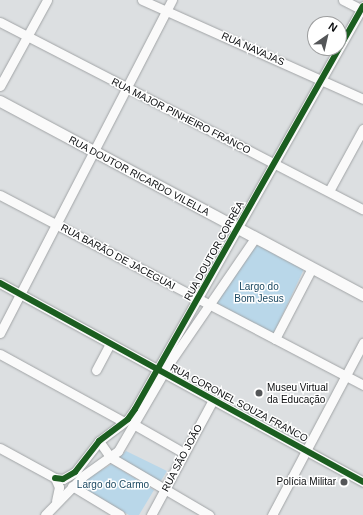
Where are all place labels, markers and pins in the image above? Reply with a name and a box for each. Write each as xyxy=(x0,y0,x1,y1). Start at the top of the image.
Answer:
place label: Museu Virtual da Educação xyxy=(267,381,328,404)
marker: Museu Virtual da Educação xyxy=(254,388,264,398)
place label: Polícia Militar xyxy=(277,476,336,488)
marker: Polícia Militar xyxy=(339,477,349,487)

